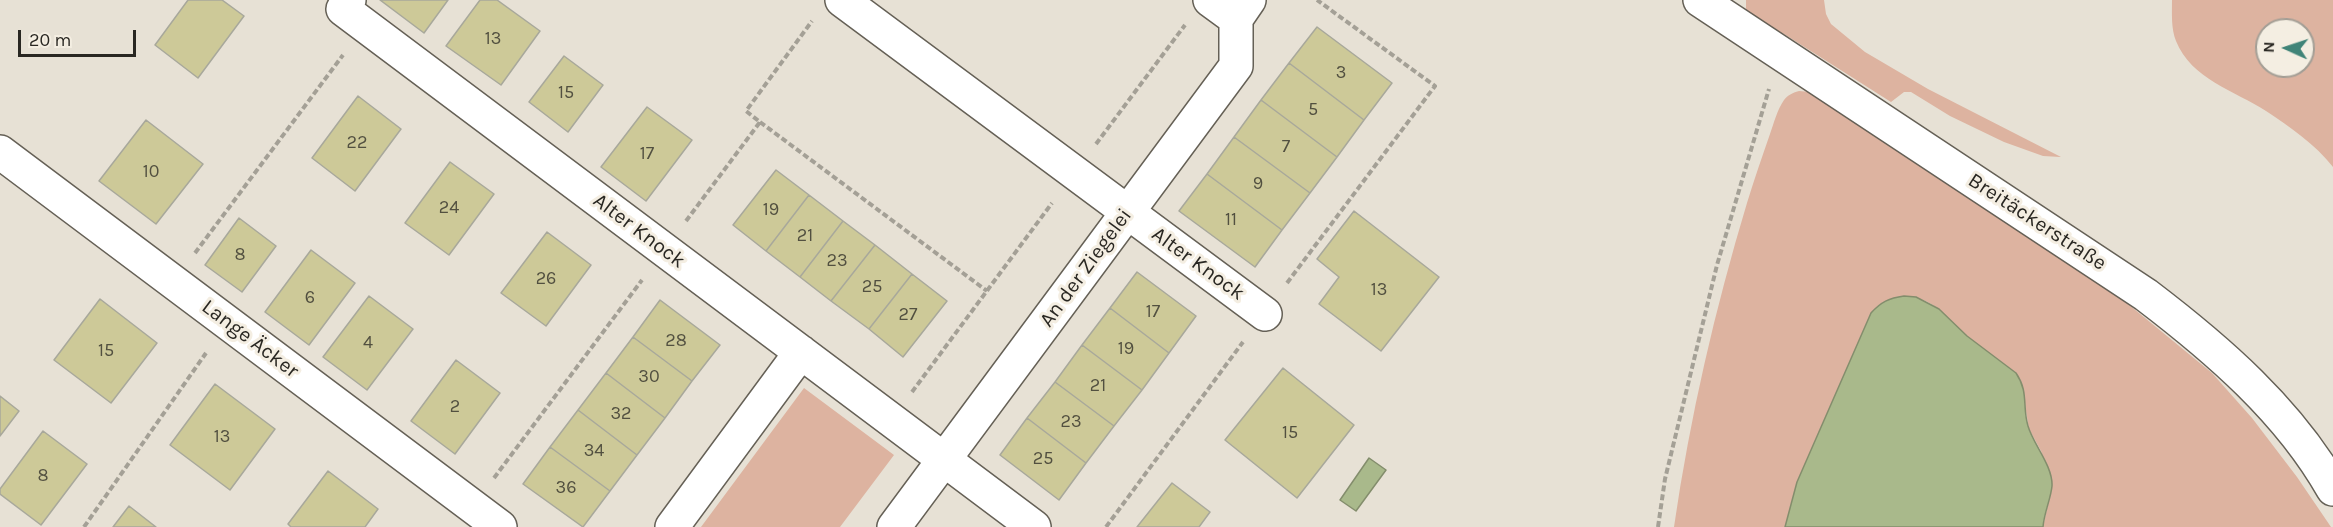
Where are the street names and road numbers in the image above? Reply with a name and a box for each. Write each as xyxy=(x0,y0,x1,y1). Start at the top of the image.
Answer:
street label: Breitäckerstraße xyxy=(1963,168,2111,276)
street label: Alter Knock xyxy=(588,188,690,274)
street label: An der Ziegelei xyxy=(1034,204,1138,332)
street label: Alter Knock xyxy=(1147,222,1249,306)
street label: Lange Äcker xyxy=(197,294,303,384)

